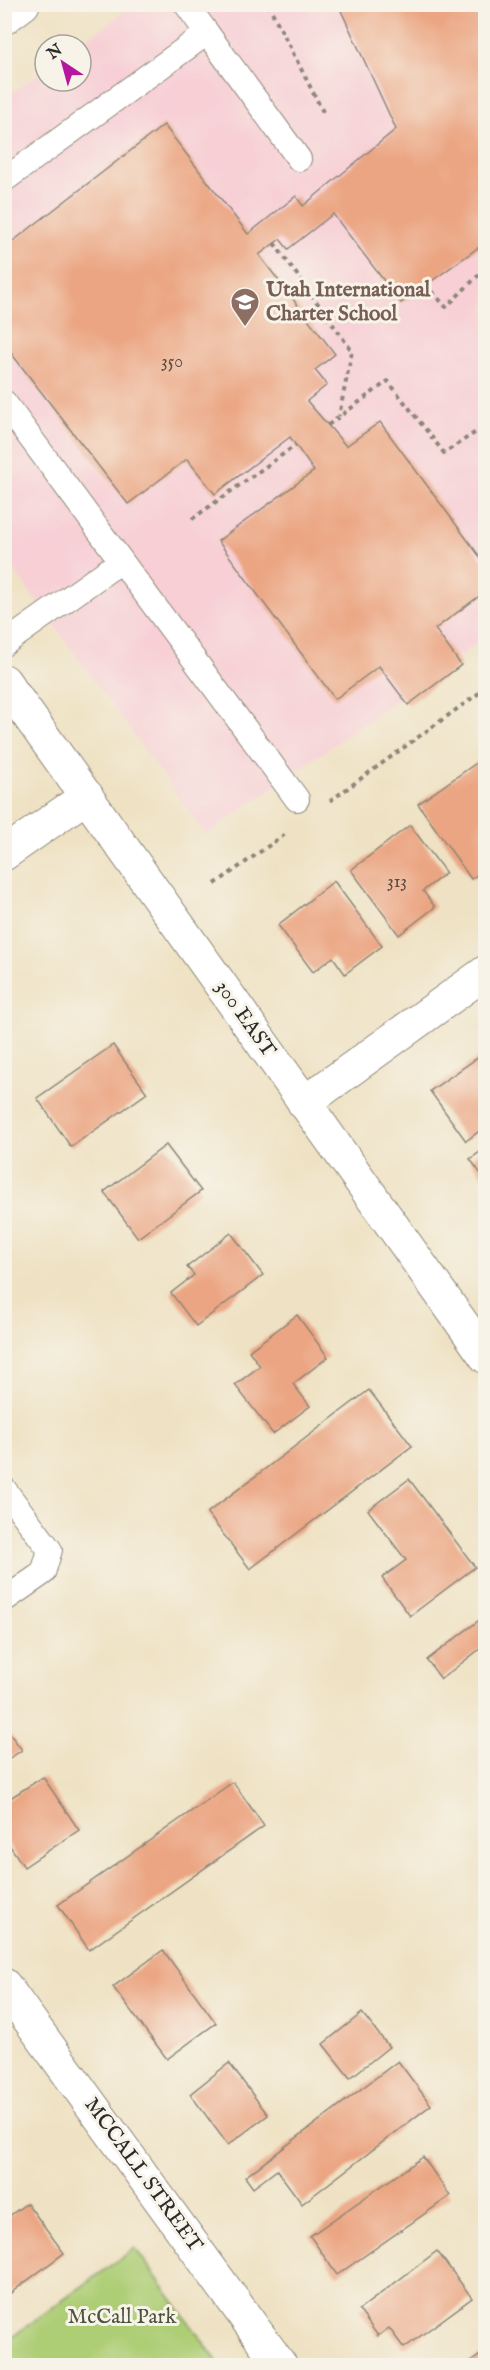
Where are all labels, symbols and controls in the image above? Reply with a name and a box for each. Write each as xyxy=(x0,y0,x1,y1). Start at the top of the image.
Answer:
north arrow xyxy=(33,33,93,93)
text: N xyxy=(43,40,67,65)
place label: Utah International Charter School xyxy=(265,277,432,328)
school or university icon: Utah International Charter School xyxy=(229,286,261,328)
house number: 350 xyxy=(161,351,183,374)
house number: 313 xyxy=(387,871,407,894)
street label: 300 EAST xyxy=(209,975,282,1063)
street label: MCCALL STREET xyxy=(78,2092,209,2258)
park label: McCall Park xyxy=(68,2304,177,2331)

